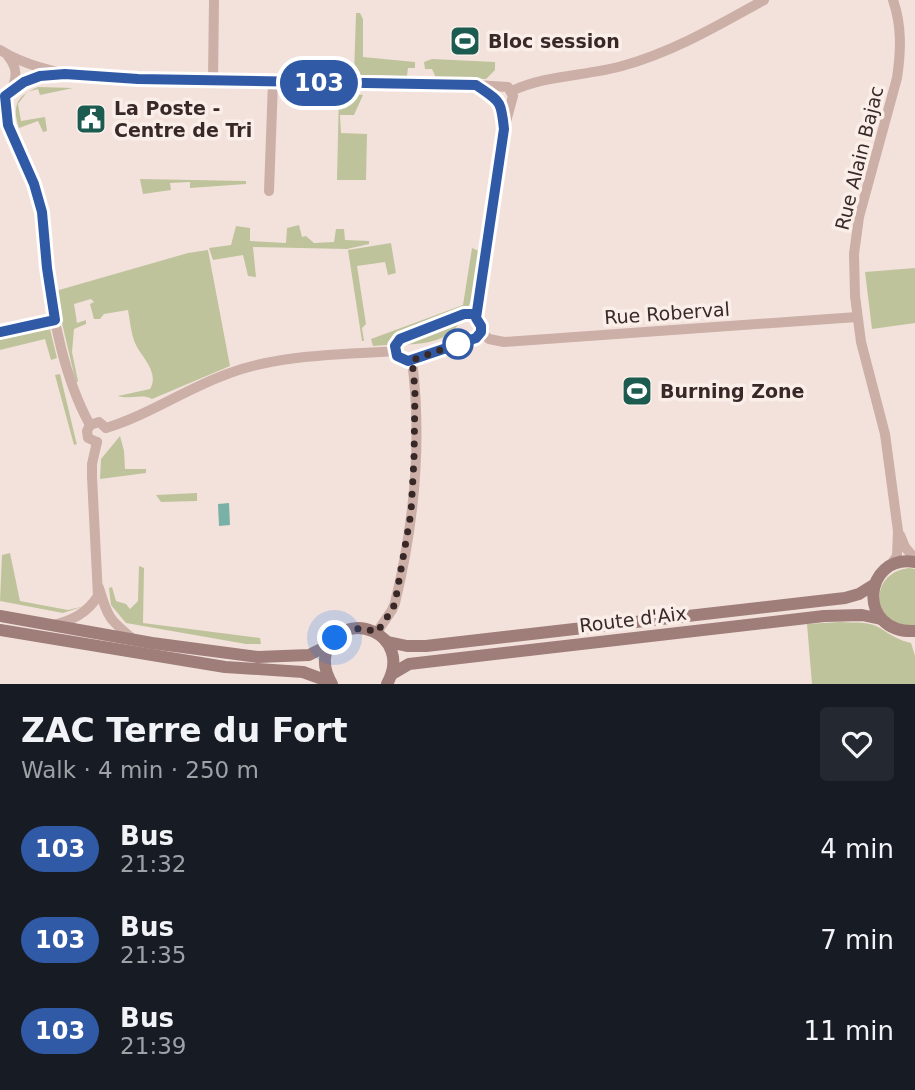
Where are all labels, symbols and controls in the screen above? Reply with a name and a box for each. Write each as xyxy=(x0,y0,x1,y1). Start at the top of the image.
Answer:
sports icon: Bloc session xyxy=(448,24,482,58)
place label: Bloc session xyxy=(488,30,620,52)
line badge: 103 xyxy=(279,60,359,106)
text: 103 xyxy=(294,69,344,97)
street label: Rue Alain Bajac xyxy=(830,84,888,232)
place label: La Poste - Centre de Tri xyxy=(114,97,252,141)
public building icon: La Poste - Centre de Tri xyxy=(74,102,108,136)
street label: Rue Roberval xyxy=(603,298,731,328)
unlabelled marker xyxy=(443,329,473,359)
sports icon: Burning Zone xyxy=(620,374,654,408)
place label: Burning Zone xyxy=(660,380,804,402)
street label: Route d'Aix xyxy=(578,602,688,636)
your location xyxy=(317,620,352,655)
button: heart xyxy=(820,707,894,781)
text: ZAC Terre du Fort xyxy=(21,711,348,750)
text: Walk · 4 min · 250 m xyxy=(21,757,259,783)
text: Bus xyxy=(120,821,174,851)
text: 4 min xyxy=(820,834,894,864)
text: 103 xyxy=(35,835,85,863)
text: 21:32 xyxy=(120,851,186,877)
text: Bus xyxy=(120,912,174,942)
text: 7 min xyxy=(820,925,894,955)
text: 103 xyxy=(35,926,85,954)
text: 21:35 xyxy=(120,942,186,968)
text: Bus xyxy=(120,1003,174,1033)
text: 11 min xyxy=(804,1016,894,1046)
text: 103 xyxy=(35,1017,85,1045)
text: 21:39 xyxy=(120,1033,186,1059)

